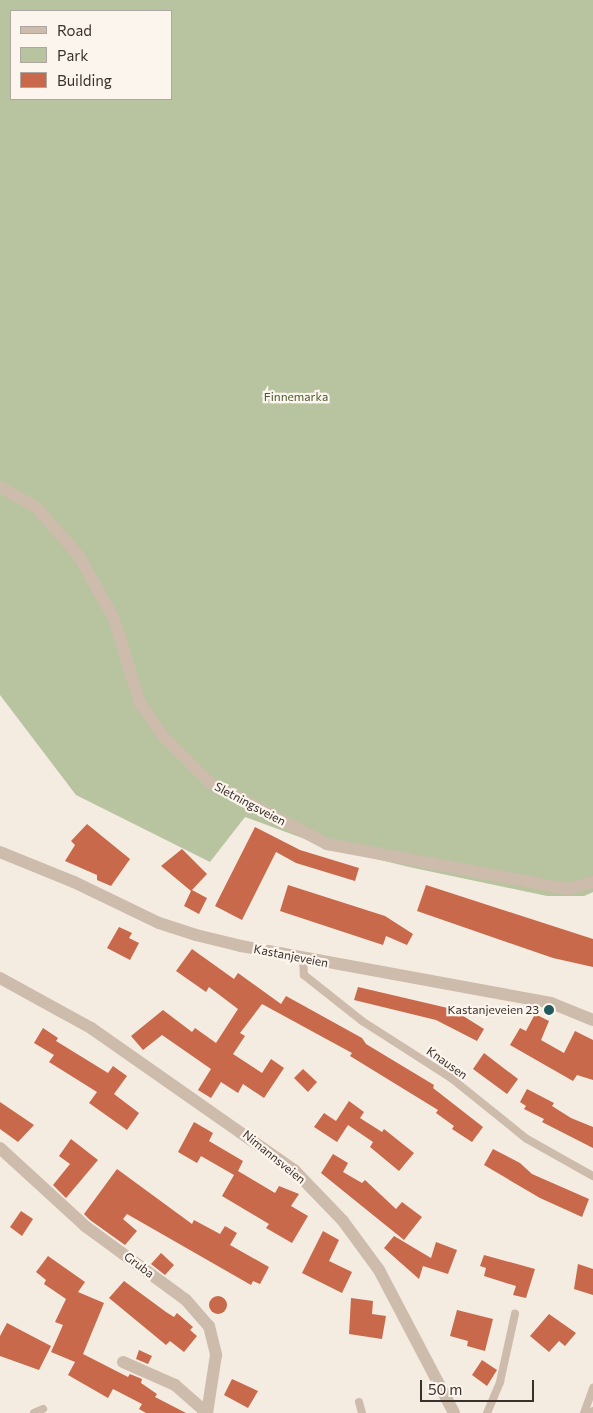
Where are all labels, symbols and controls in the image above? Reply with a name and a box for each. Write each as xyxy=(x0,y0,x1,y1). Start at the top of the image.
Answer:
legend xyxy=(10,10,172,100)
text: Road xyxy=(57,21,92,39)
text: Park xyxy=(57,46,88,64)
text: Building xyxy=(57,71,112,89)
park label: Finnemarka xyxy=(264,390,328,404)
street label: Sletningsveien xyxy=(212,779,288,829)
street label: Kastanjeveien xyxy=(253,942,329,970)
place label: Kastanjeveien 23 xyxy=(448,1003,539,1017)
marker: Kastanjeveien 23 xyxy=(543,1004,555,1016)
street label: Knausen xyxy=(424,1044,470,1082)
street label: Nimannsveien xyxy=(240,1127,308,1187)
street label: Gruba xyxy=(121,1249,157,1281)
scale bar xyxy=(423,1370,537,1402)
text: 50 m xyxy=(428,1380,462,1398)

